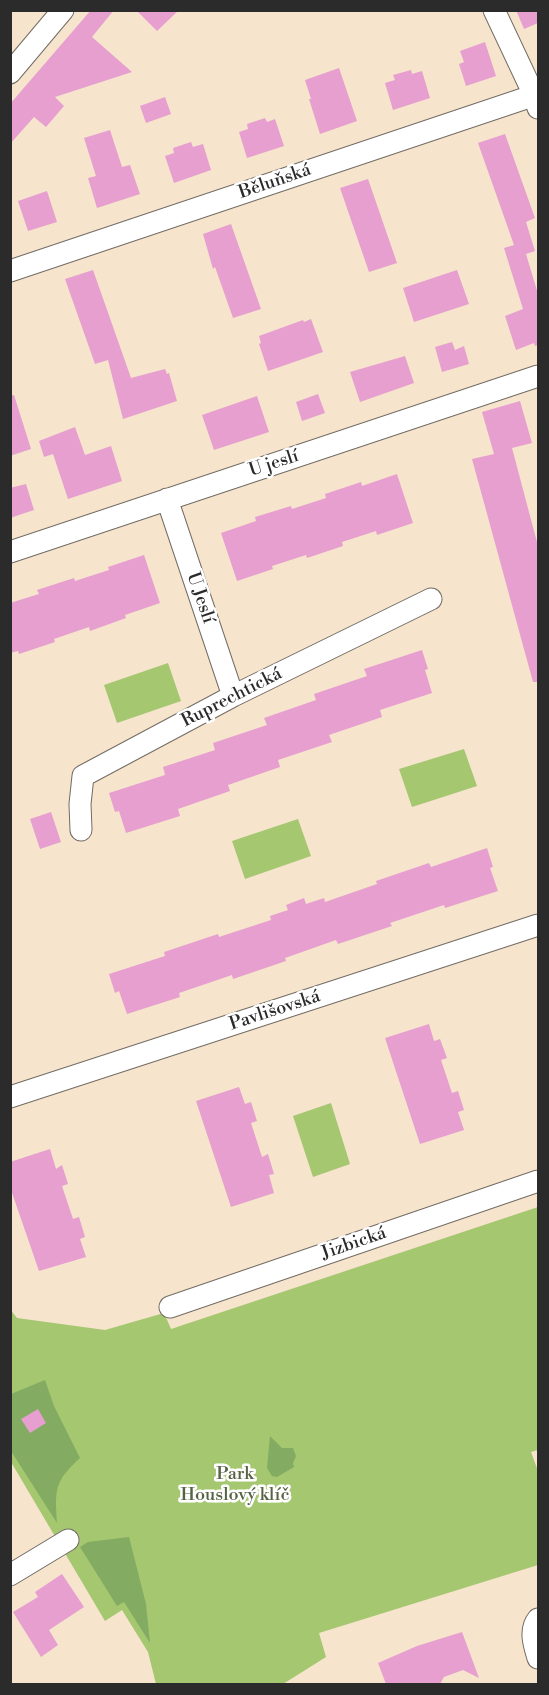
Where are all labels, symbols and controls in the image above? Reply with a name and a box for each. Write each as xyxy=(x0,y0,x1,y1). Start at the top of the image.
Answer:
street label: Běluňská xyxy=(236,160,314,204)
street label: U jeslí xyxy=(246,446,302,482)
street label: U Jeslí xyxy=(181,569,219,627)
street label: Ruprechtická xyxy=(178,663,286,733)
street label: Pavlišovská xyxy=(227,986,323,1036)
street label: Jizbická xyxy=(319,1223,389,1265)
park label: Park Houslový klíč xyxy=(181,1464,289,1506)

